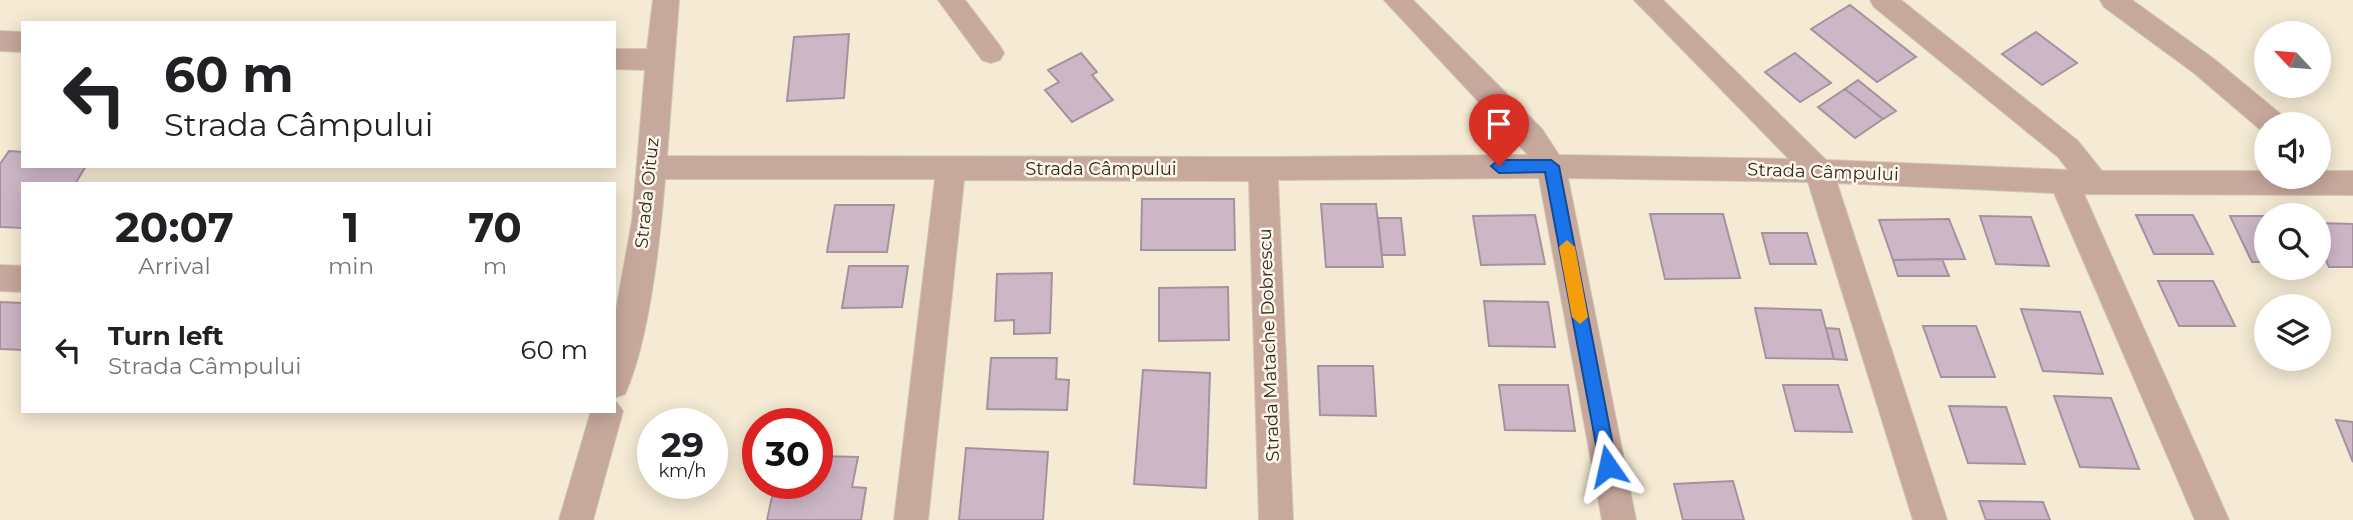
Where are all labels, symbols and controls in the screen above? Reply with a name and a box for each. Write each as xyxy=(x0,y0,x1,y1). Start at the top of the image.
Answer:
north arrow xyxy=(2254,21,2331,98)
map controls xyxy=(2254,21,2331,371)
text: 60 m xyxy=(164,45,294,104)
icon: left xyxy=(49,49,140,140)
pin xyxy=(1469,94,1529,166)
text: Strada Câmpului xyxy=(164,105,433,144)
icon: arrive xyxy=(1480,105,1518,143)
button: sound xyxy=(2254,112,2331,189)
street label: Strada Oituz xyxy=(630,136,664,250)
street label: Strada Câmpului xyxy=(1025,158,1177,180)
street label: Strada Câmpului xyxy=(1747,158,1899,186)
text: 20:07 xyxy=(115,201,234,253)
text: 1 xyxy=(343,201,359,253)
text: 70 xyxy=(468,201,522,253)
button: search xyxy=(2254,203,2331,280)
street label: Strada Matache Dobrescu xyxy=(1254,228,1284,462)
text: Arrival xyxy=(138,252,211,280)
text: min xyxy=(328,252,374,280)
text: m xyxy=(483,252,507,280)
button: layers xyxy=(2254,294,2331,371)
text: Turn left xyxy=(108,320,224,352)
icon: left xyxy=(49,331,87,369)
text: 60 m xyxy=(521,334,588,366)
text: Strada Câmpului xyxy=(108,352,302,380)
speed limit sign: 30 xyxy=(742,408,833,499)
text: 29 xyxy=(661,423,704,466)
position arrow xyxy=(1571,429,1645,503)
text: km/h xyxy=(658,460,707,482)

